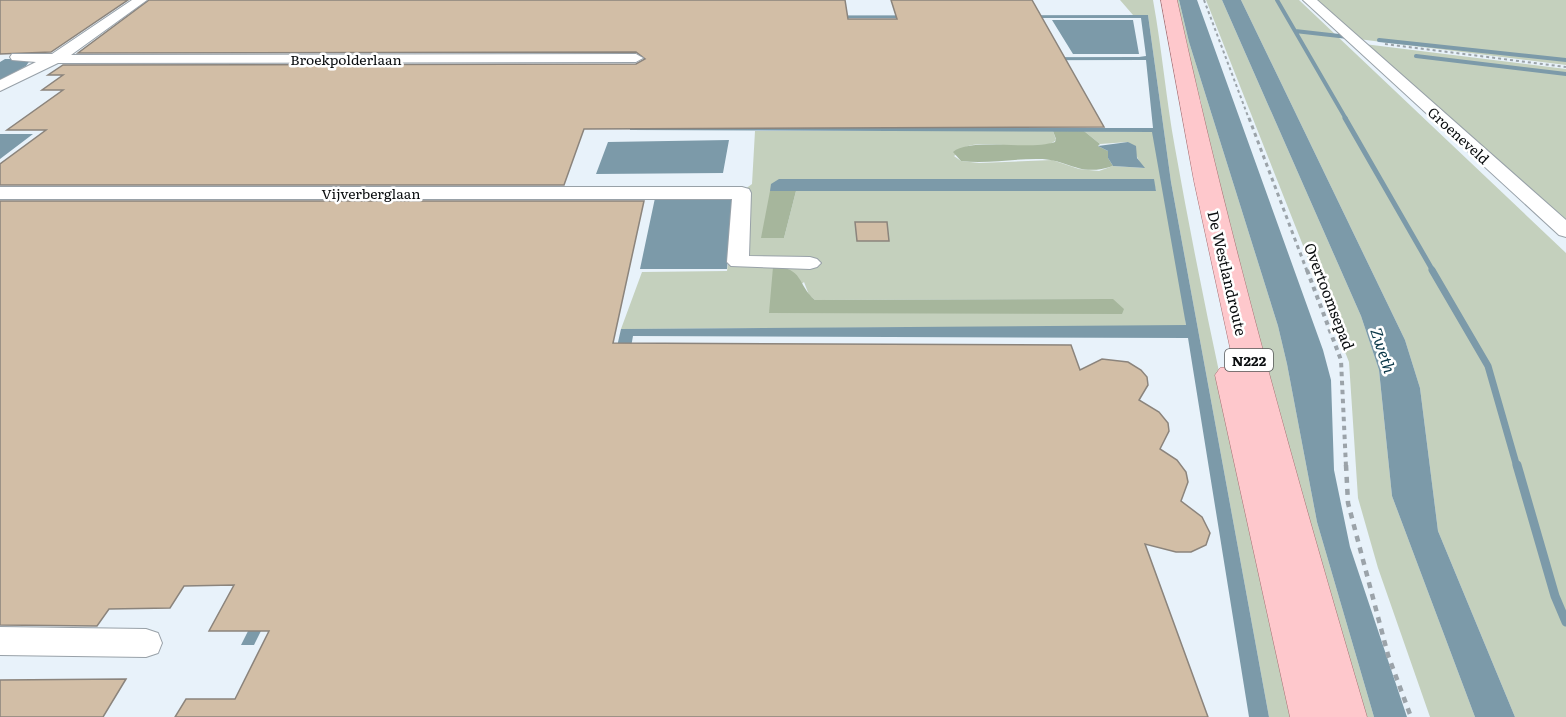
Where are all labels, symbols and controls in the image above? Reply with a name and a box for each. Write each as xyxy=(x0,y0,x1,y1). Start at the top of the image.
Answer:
street label: Broekpolderlaan xyxy=(290,49,402,69)
street label: Groeneveld xyxy=(1424,102,1495,168)
street label: Vijverberglaan xyxy=(321,183,421,203)
street label: De Westlandroute xyxy=(1202,208,1254,338)
street label: Overtoomsepad xyxy=(1299,239,1361,353)
water label: Zweth xyxy=(1365,324,1403,377)
road number: N222 xyxy=(1225,349,1273,371)

